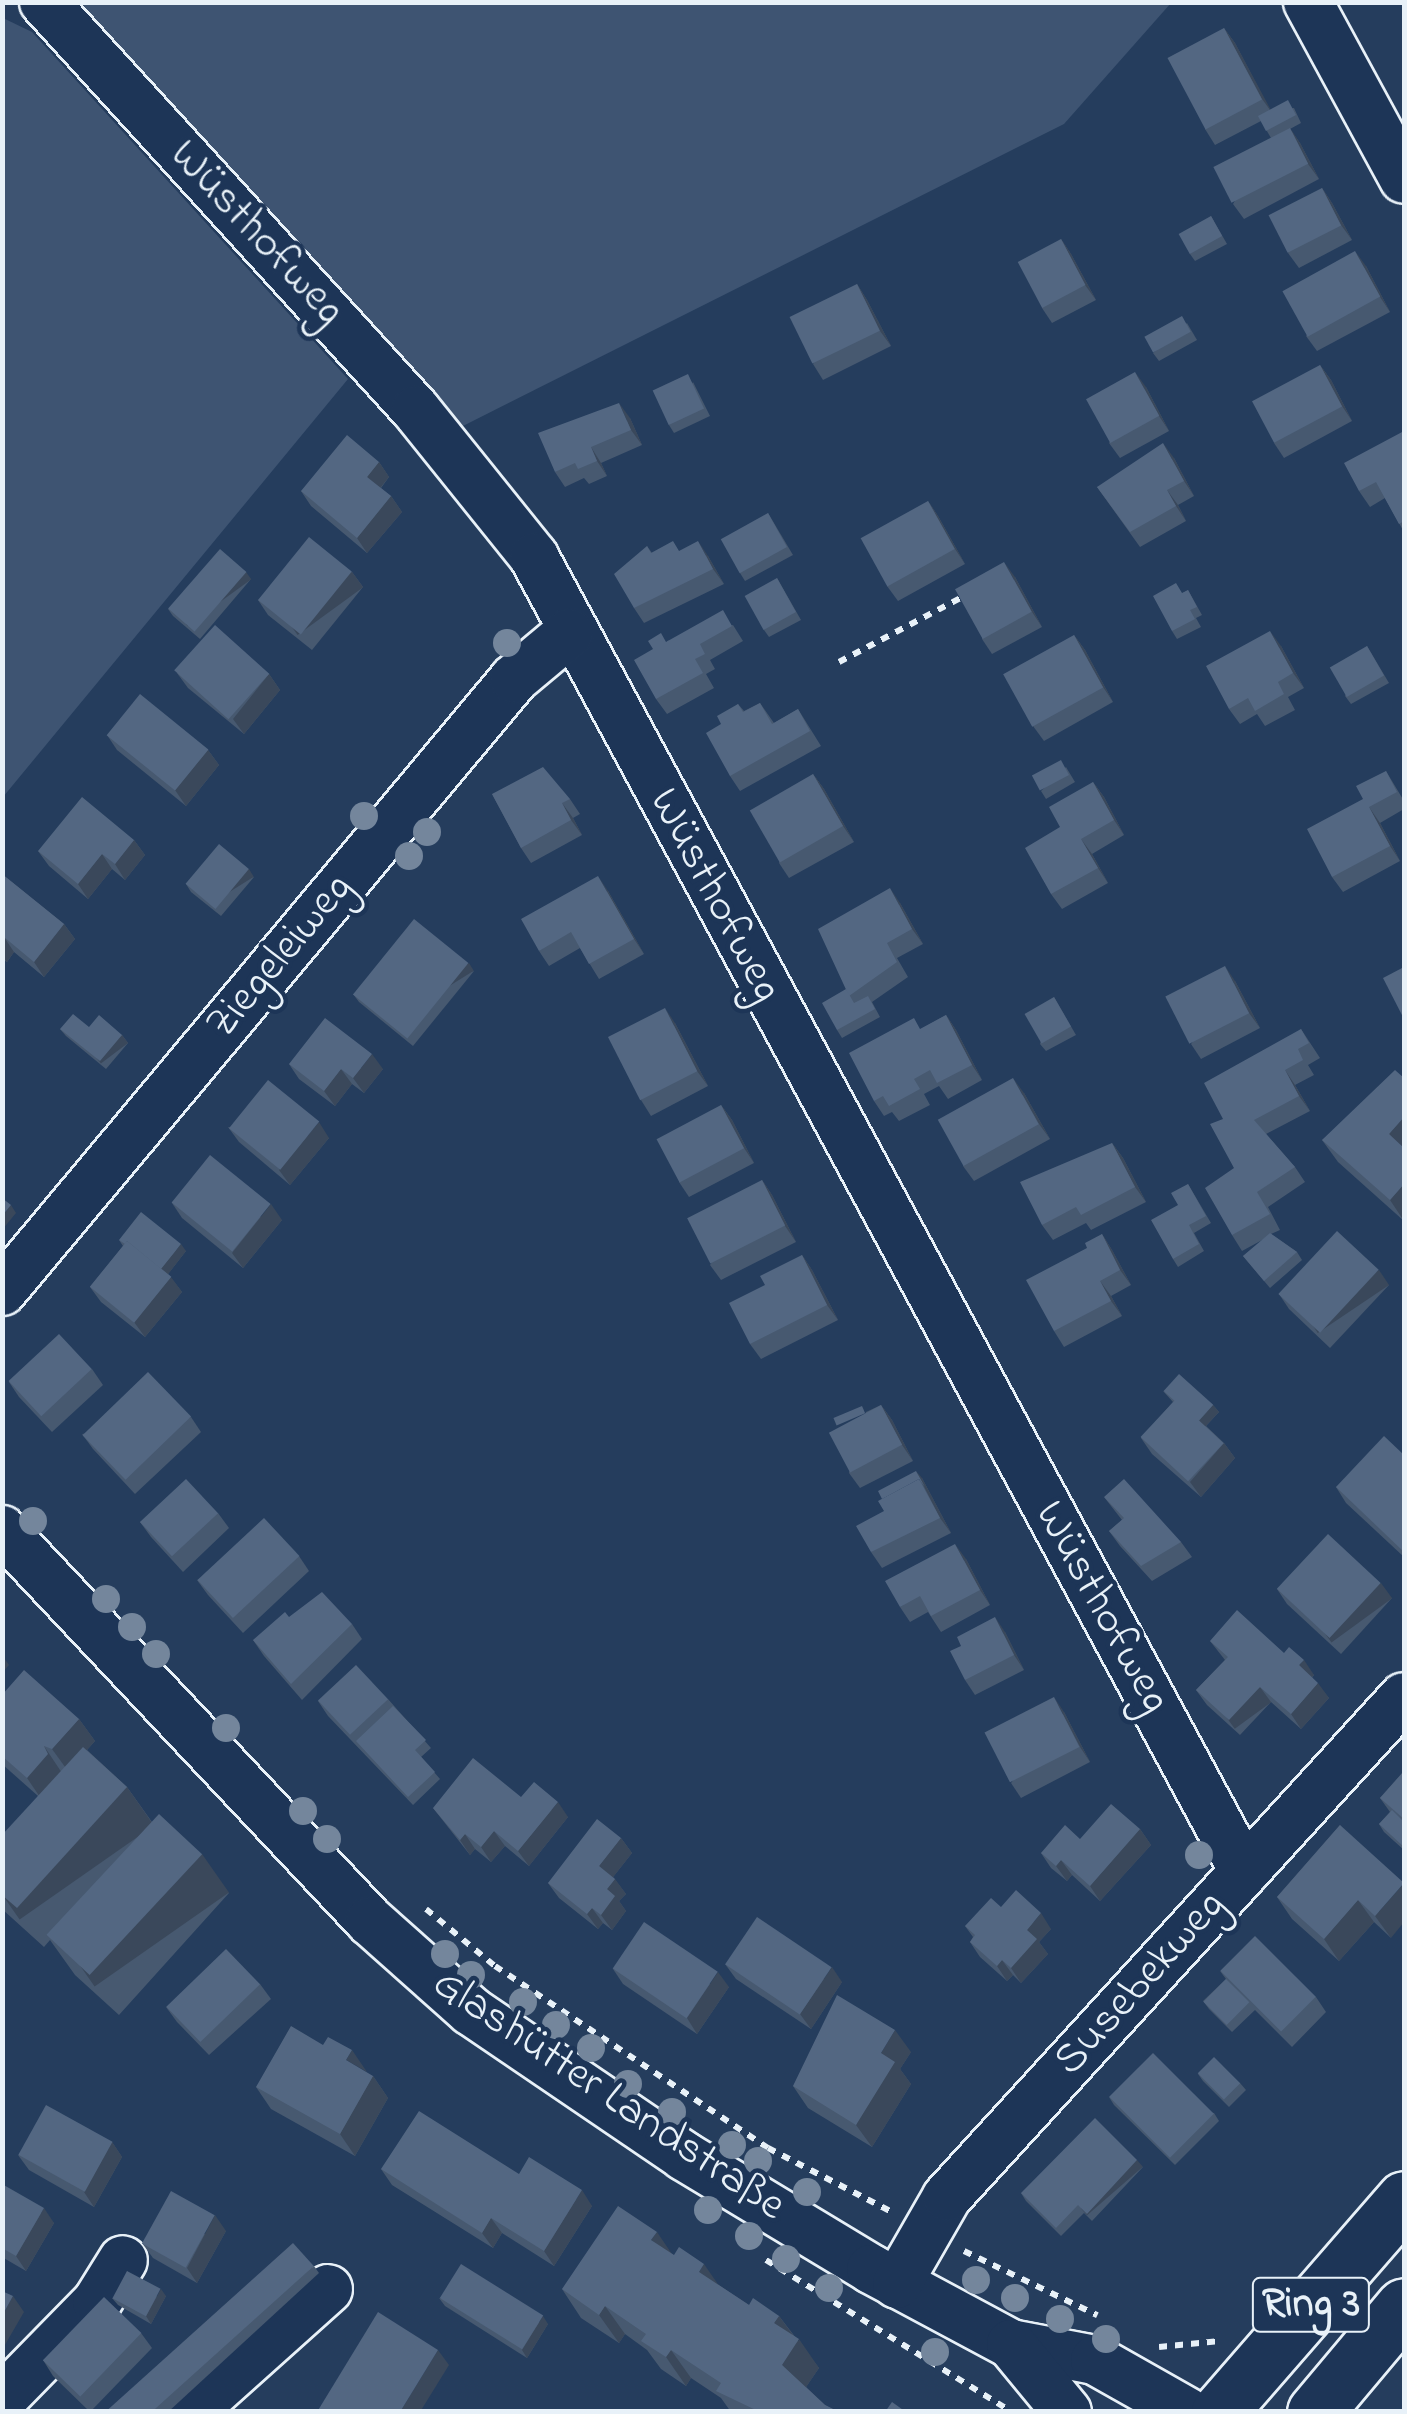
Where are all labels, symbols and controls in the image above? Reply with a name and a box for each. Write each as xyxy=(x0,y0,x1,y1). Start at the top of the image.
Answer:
street label: Wüsthofweg xyxy=(156,130,356,338)
street label: Wüsthofweg xyxy=(635,780,793,1012)
street label: Ziegeleiweg xyxy=(196,863,366,1051)
street label: Wüsthofweg xyxy=(1021,1493,1181,1723)
street label: Susebekweg xyxy=(1044,1880,1238,2088)
street label: Glashütter Landstraße xyxy=(421,1958,795,2234)
road number: Ring 3 xyxy=(1251,2268,1371,2342)

